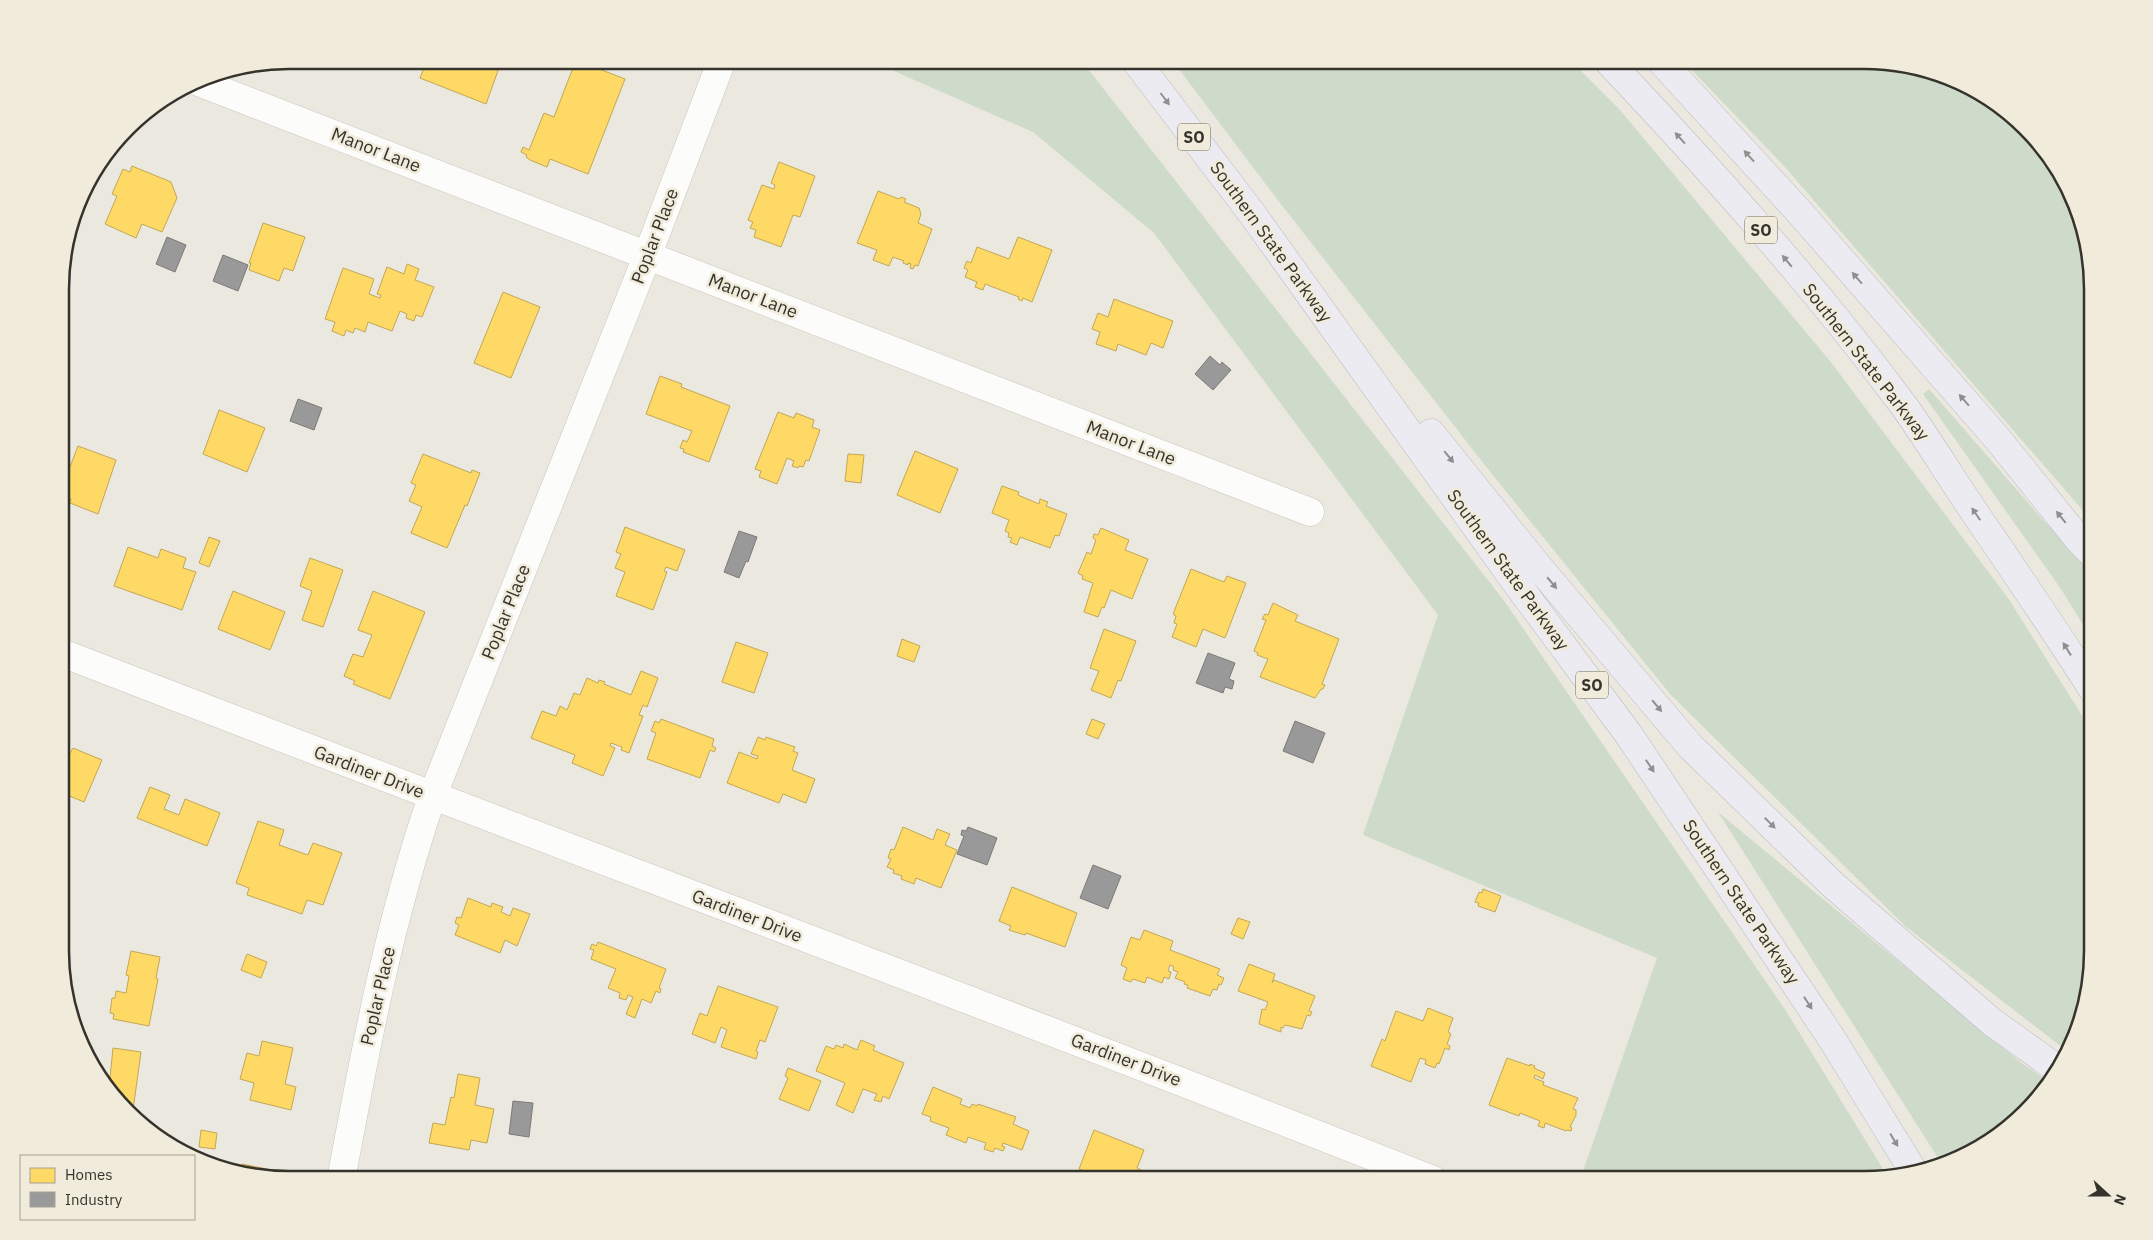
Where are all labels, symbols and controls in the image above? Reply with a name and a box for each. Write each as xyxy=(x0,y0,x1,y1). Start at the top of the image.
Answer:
one-way arrow xyxy=(1159,92,1170,105)
street label: Manor Lane xyxy=(328,122,424,177)
road number: SO xyxy=(1178,124,1210,150)
one-way arrow xyxy=(1674,133,1686,145)
one-way arrow xyxy=(1743,151,1755,163)
street label: Southern State Parkway xyxy=(1205,157,1338,327)
street label: Poplar Place xyxy=(626,185,683,287)
road number: SO xyxy=(1745,216,1777,244)
one-way arrow xyxy=(1781,254,1792,267)
street label: Manor Lane xyxy=(705,268,801,323)
one-way arrow xyxy=(1851,272,1862,285)
street label: Southern State Parkway xyxy=(1798,278,1935,445)
one-way arrow xyxy=(1959,394,1970,406)
street label: Manor Lane xyxy=(1083,415,1179,470)
one-way arrow xyxy=(1444,450,1455,463)
street label: Southern State Parkway xyxy=(1442,485,1575,655)
one-way arrow xyxy=(1971,507,1981,521)
one-way arrow xyxy=(2055,511,2066,524)
street label: Poplar Place xyxy=(476,561,535,663)
one-way arrow xyxy=(1546,576,1558,588)
one-way arrow xyxy=(2062,642,2072,655)
road number: SO xyxy=(1576,672,1608,698)
one-way arrow xyxy=(1651,700,1663,712)
street label: Gardiner Drive xyxy=(311,740,428,803)
one-way arrow xyxy=(1645,759,1655,772)
street label: Southern State Parkway xyxy=(1678,815,1805,988)
one-way arrow xyxy=(1763,817,1775,829)
street label: Gardiner Drive xyxy=(689,884,806,947)
street label: Poplar Place xyxy=(355,944,400,1048)
one-way arrow xyxy=(1803,996,1813,1009)
street label: Gardiner Drive xyxy=(1068,1028,1185,1091)
one-way arrow xyxy=(1890,1134,1899,1147)
legend xyxy=(20,1155,195,1220)
text: Homes xyxy=(65,1165,113,1184)
north arrow xyxy=(2083,1170,2133,1220)
text: Industry xyxy=(65,1190,123,1209)
text: N xyxy=(2110,1192,2130,1208)

